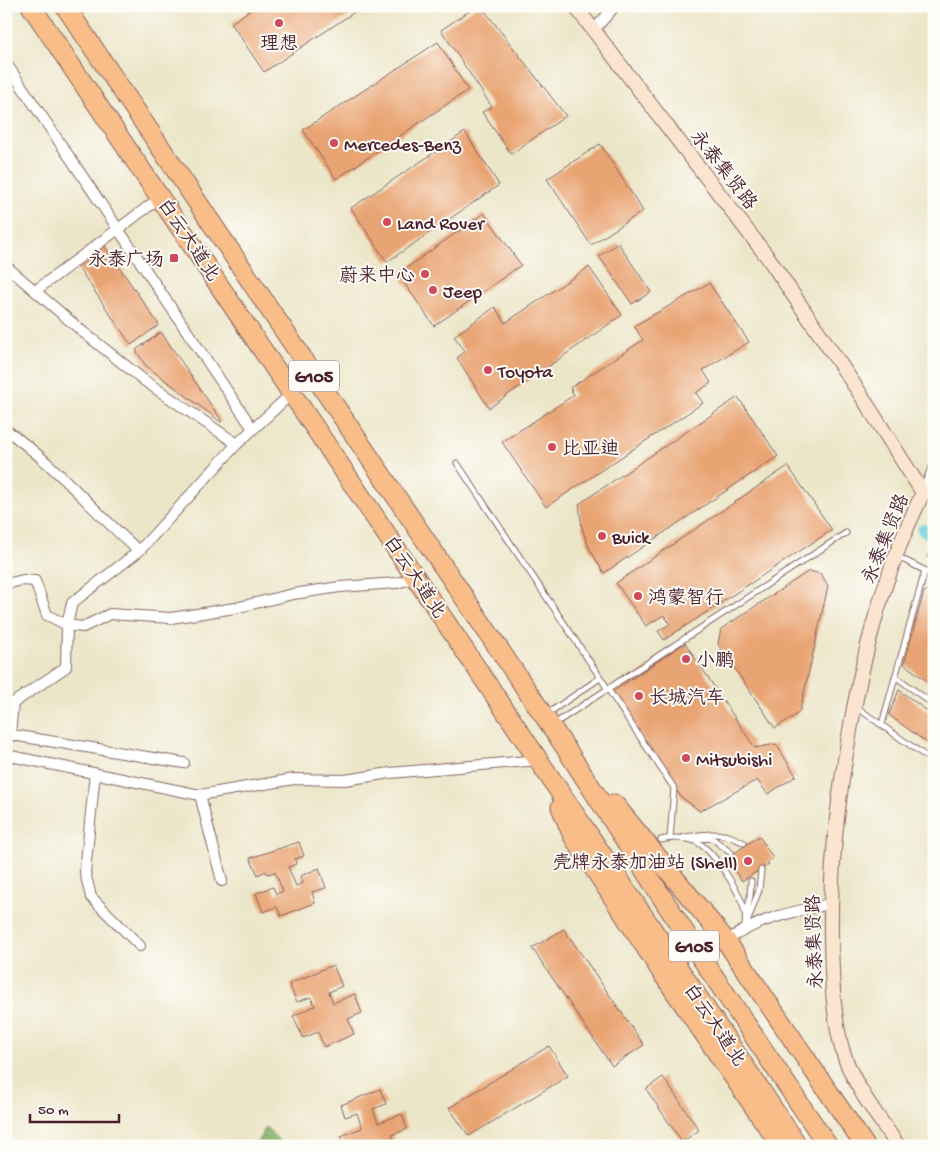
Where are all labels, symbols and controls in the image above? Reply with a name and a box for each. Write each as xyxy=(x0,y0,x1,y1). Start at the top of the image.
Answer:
marker: 理想 xyxy=(273,17,285,29)
place label: 理想 xyxy=(260,33,298,57)
street label: 永泰集贤路 xyxy=(684,126,761,216)
place label: Mercedes-Benz xyxy=(344,135,461,158)
marker: Mercedes-Benz xyxy=(328,137,340,149)
street label: 白云大道北 xyxy=(151,195,224,287)
place label: Land Rover xyxy=(397,214,486,237)
marker: Land Rover xyxy=(381,216,393,228)
place label: 永泰广场 xyxy=(88,249,164,273)
marker: 永泰广场 xyxy=(168,252,180,264)
place label: 蔚来中心 xyxy=(339,265,415,289)
marker: 蔚来中心 xyxy=(419,268,431,280)
place label: Jeep xyxy=(443,282,483,305)
marker: Jeep xyxy=(427,284,439,296)
road number: G105 xyxy=(289,361,339,392)
place label: Toyota xyxy=(497,362,554,385)
marker: Toyota xyxy=(482,364,494,376)
place label: 比亚迪 xyxy=(562,438,619,462)
marker: 比亚迪 xyxy=(546,441,558,453)
street label: 永泰集贤路 xyxy=(858,491,916,588)
place label: Buick xyxy=(611,528,651,551)
marker: Buick xyxy=(596,530,608,542)
street label: 白云大道北 xyxy=(377,532,450,624)
place label: 鸿蒙智行 xyxy=(648,587,724,611)
marker: 鸿蒙智行 xyxy=(632,590,644,602)
place label: 小鹏 xyxy=(696,650,734,674)
marker: 小鹏 xyxy=(680,653,692,665)
place label: 长城汽车 xyxy=(649,687,725,711)
marker: 长城汽车 xyxy=(633,690,645,702)
place label: Mitsubishi xyxy=(696,750,772,773)
marker: Mitsubishi xyxy=(680,752,692,764)
place label: 壳牌永泰加油站 (Shell) xyxy=(553,852,738,876)
marker: 壳牌永泰加油站 (Shell) xyxy=(742,855,754,867)
street label: 永泰集贤路 xyxy=(802,894,830,990)
road number: G105 xyxy=(669,930,719,961)
street label: 白云大道北 xyxy=(677,980,750,1072)
scale bar xyxy=(30,1092,119,1124)
text: 50 m xyxy=(38,1102,69,1120)

